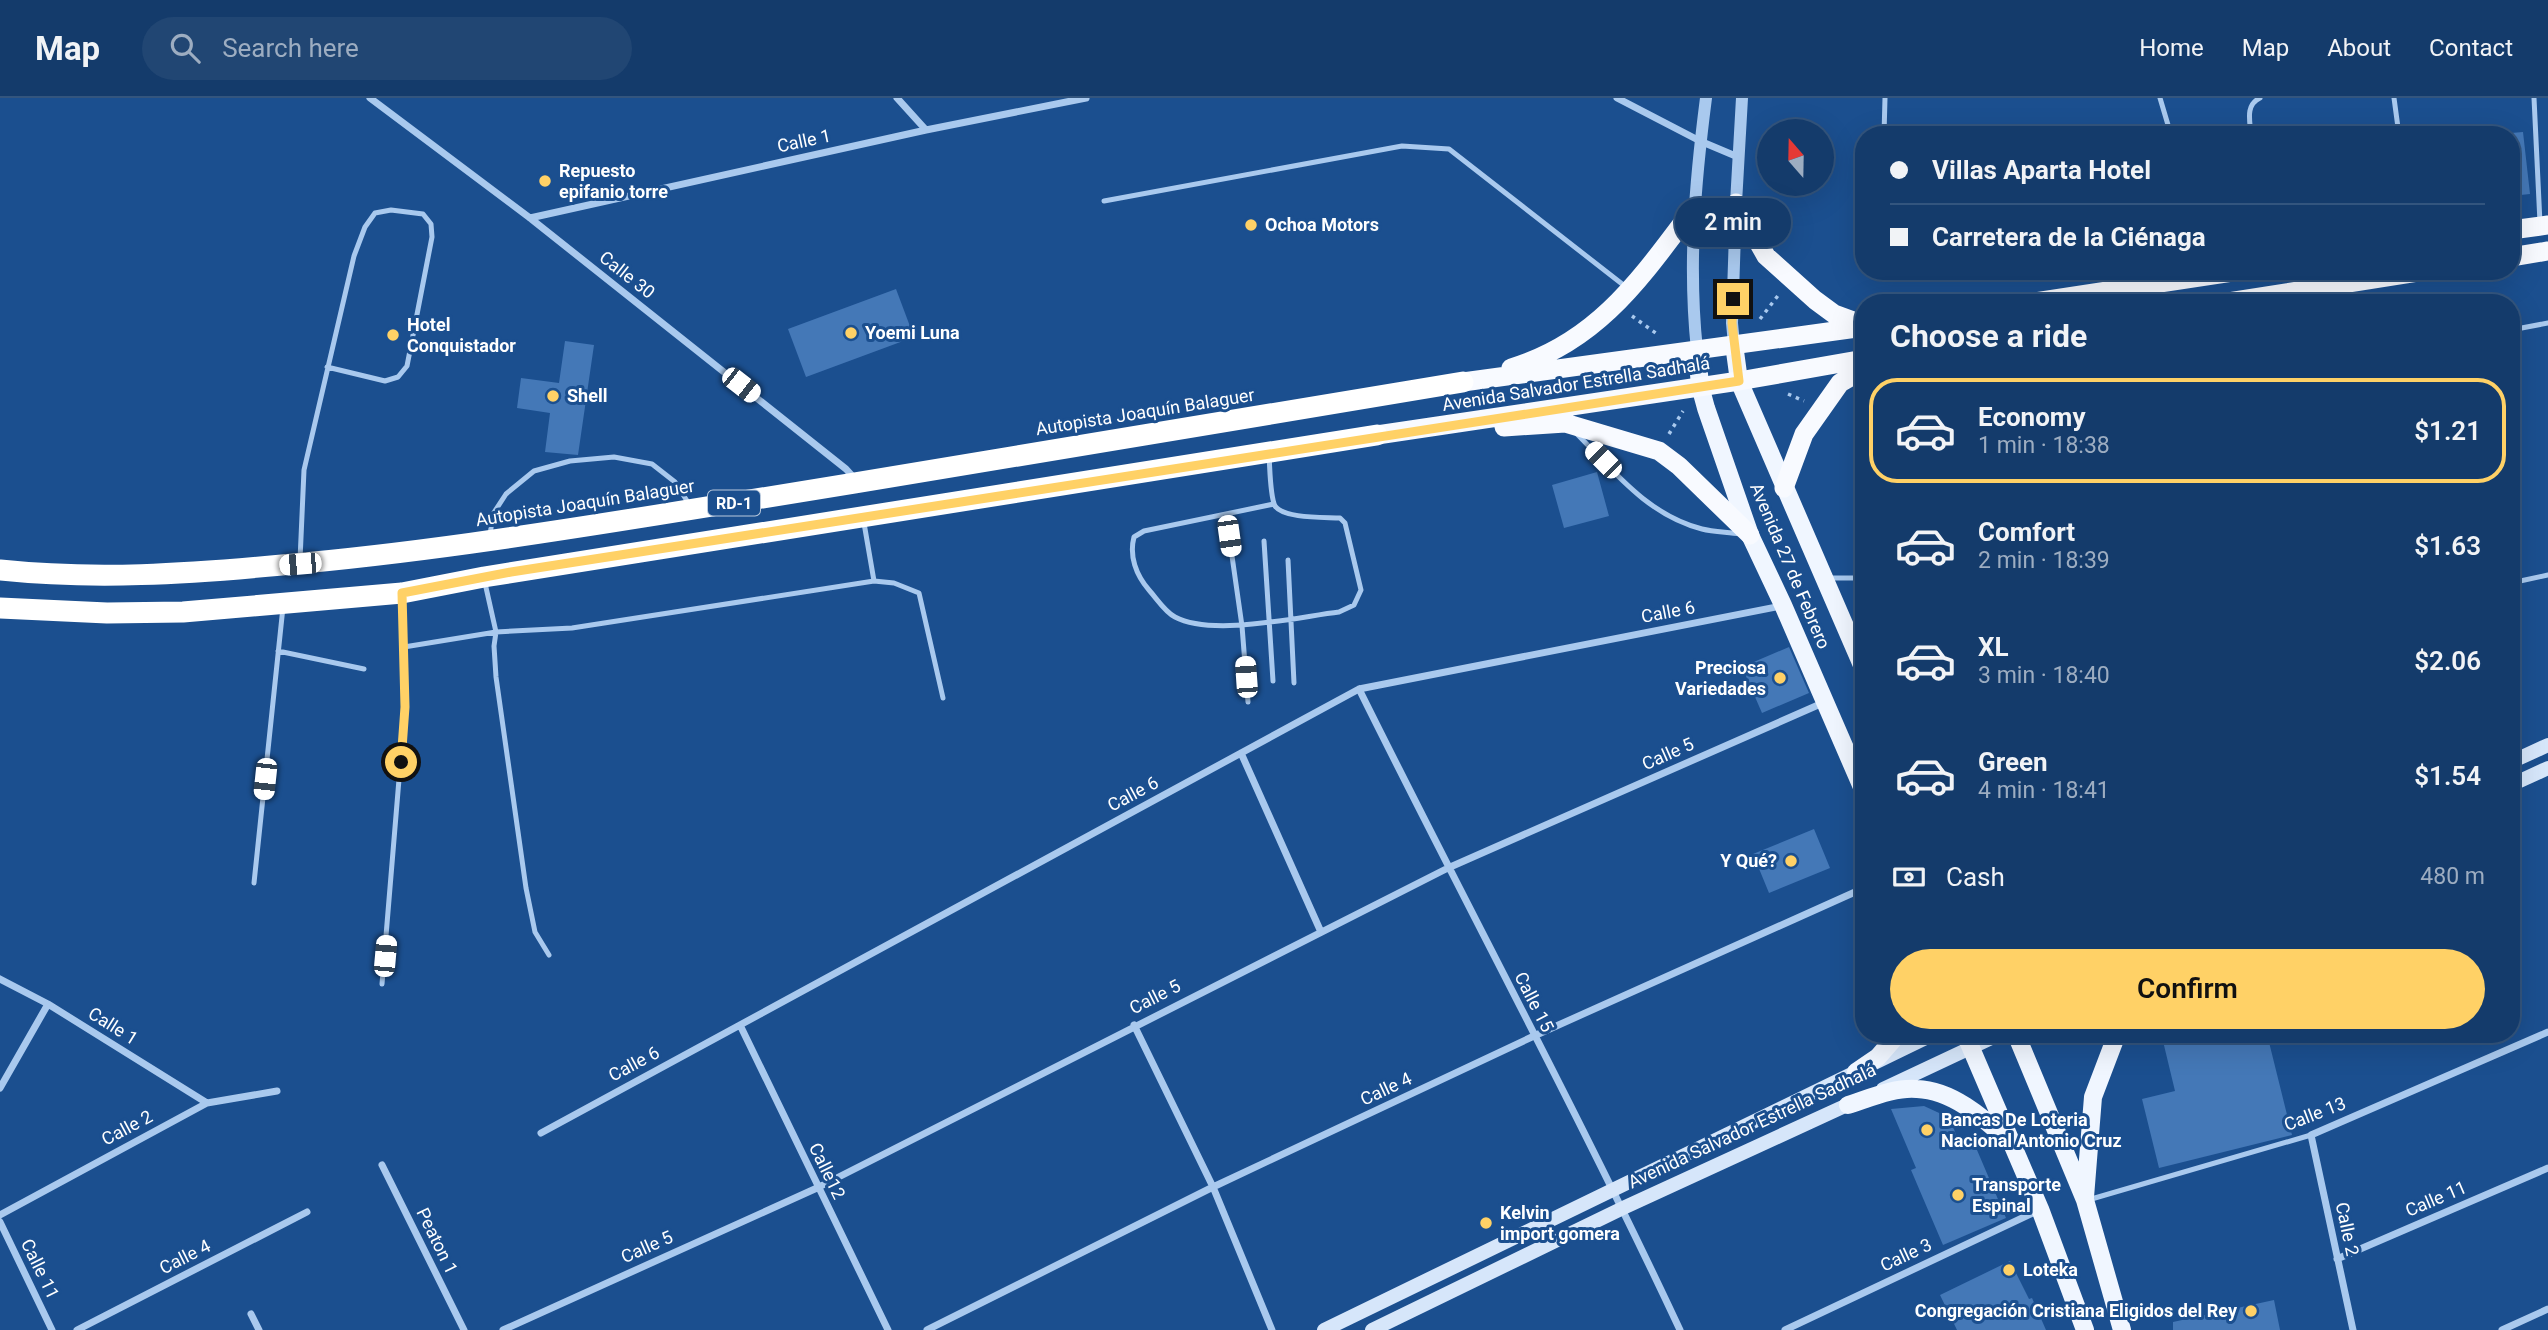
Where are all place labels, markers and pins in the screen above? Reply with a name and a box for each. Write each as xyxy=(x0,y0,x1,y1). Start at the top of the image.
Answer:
place label: Repuesto epifanio torre xyxy=(559,160,668,202)
marker: Repuesto epifanio torre xyxy=(537,173,553,189)
place label: Ochoa Motors xyxy=(1265,214,1379,235)
marker: Ochoa Motors xyxy=(1243,217,1259,233)
place label: Hotel Conquistador xyxy=(407,314,516,356)
place label: Yoemi Luna xyxy=(865,322,960,343)
marker: Yoemi Luna xyxy=(843,325,859,341)
marker: Hotel Conquistador xyxy=(385,327,401,343)
place label: Shell xyxy=(567,385,607,406)
marker: Shell xyxy=(545,388,561,404)
place label: Preciosa Variedades xyxy=(1675,657,1766,699)
marker: Preciosa Variedades xyxy=(1772,670,1788,686)
place label: Y Qué? xyxy=(1720,850,1777,871)
marker: Y Qué? xyxy=(1783,853,1799,869)
place label: Bancas De Loteria Nacional Antonio Cruz xyxy=(1941,1109,2122,1151)
marker: Bancas De Loteria Nacional Antonio Cruz xyxy=(1919,1122,1935,1138)
place label: Transporte Espinal xyxy=(1972,1174,2061,1216)
marker: Transporte Espinal xyxy=(1950,1187,1966,1203)
place label: Kelvin import gomera xyxy=(1500,1202,1620,1244)
marker: Kelvin import gomera xyxy=(1478,1215,1494,1231)
place label: Loteka xyxy=(2023,1259,2078,1280)
marker: Loteka xyxy=(2001,1262,2017,1278)
place label: Congregación Cristiana Eligidos del Rey xyxy=(1915,1300,2238,1321)
marker: Congregación Cristiana Eligidos del Rey xyxy=(2243,1303,2259,1319)

